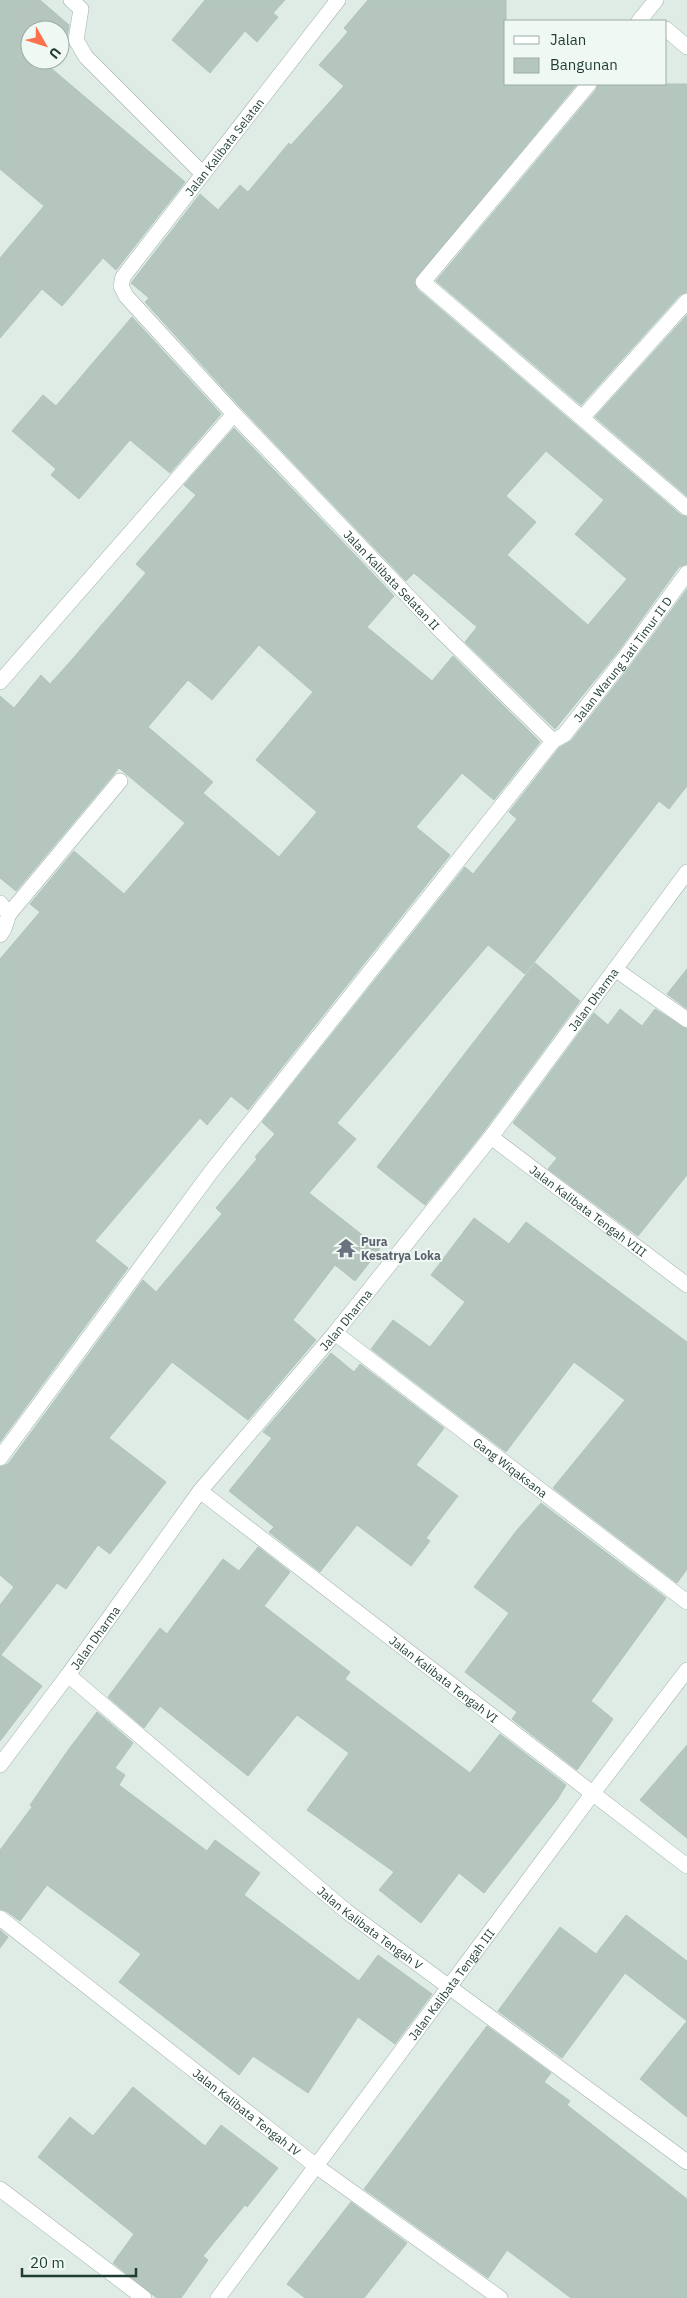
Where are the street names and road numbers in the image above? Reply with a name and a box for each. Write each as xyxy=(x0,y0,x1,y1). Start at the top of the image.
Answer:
street label: Jalan Kalibata Selatan xyxy=(181,95,267,199)
street label: Jalan Kalibata Selatan II xyxy=(341,527,443,633)
street label: Jalan Warung Jati Timur II D xyxy=(570,593,675,725)
street label: Jalan Dharma xyxy=(565,964,621,1034)
street label: Jalan Kalibata Tengah VIII xyxy=(527,1162,650,1260)
street label: Jalan Dharma xyxy=(316,1285,375,1353)
street label: Gang Wiqaksana xyxy=(470,1434,551,1501)
street label: Jalan Dharma xyxy=(67,1602,123,1672)
street label: Jalan Kalibata Tengah VI xyxy=(387,1632,501,1726)
street label: Jalan Kalibata Tengah V xyxy=(315,1883,426,1973)
street label: Jalan Kalibata Tengah III xyxy=(405,1925,498,2043)
street label: Jalan Kalibata Tengah IV xyxy=(190,2065,304,2159)

